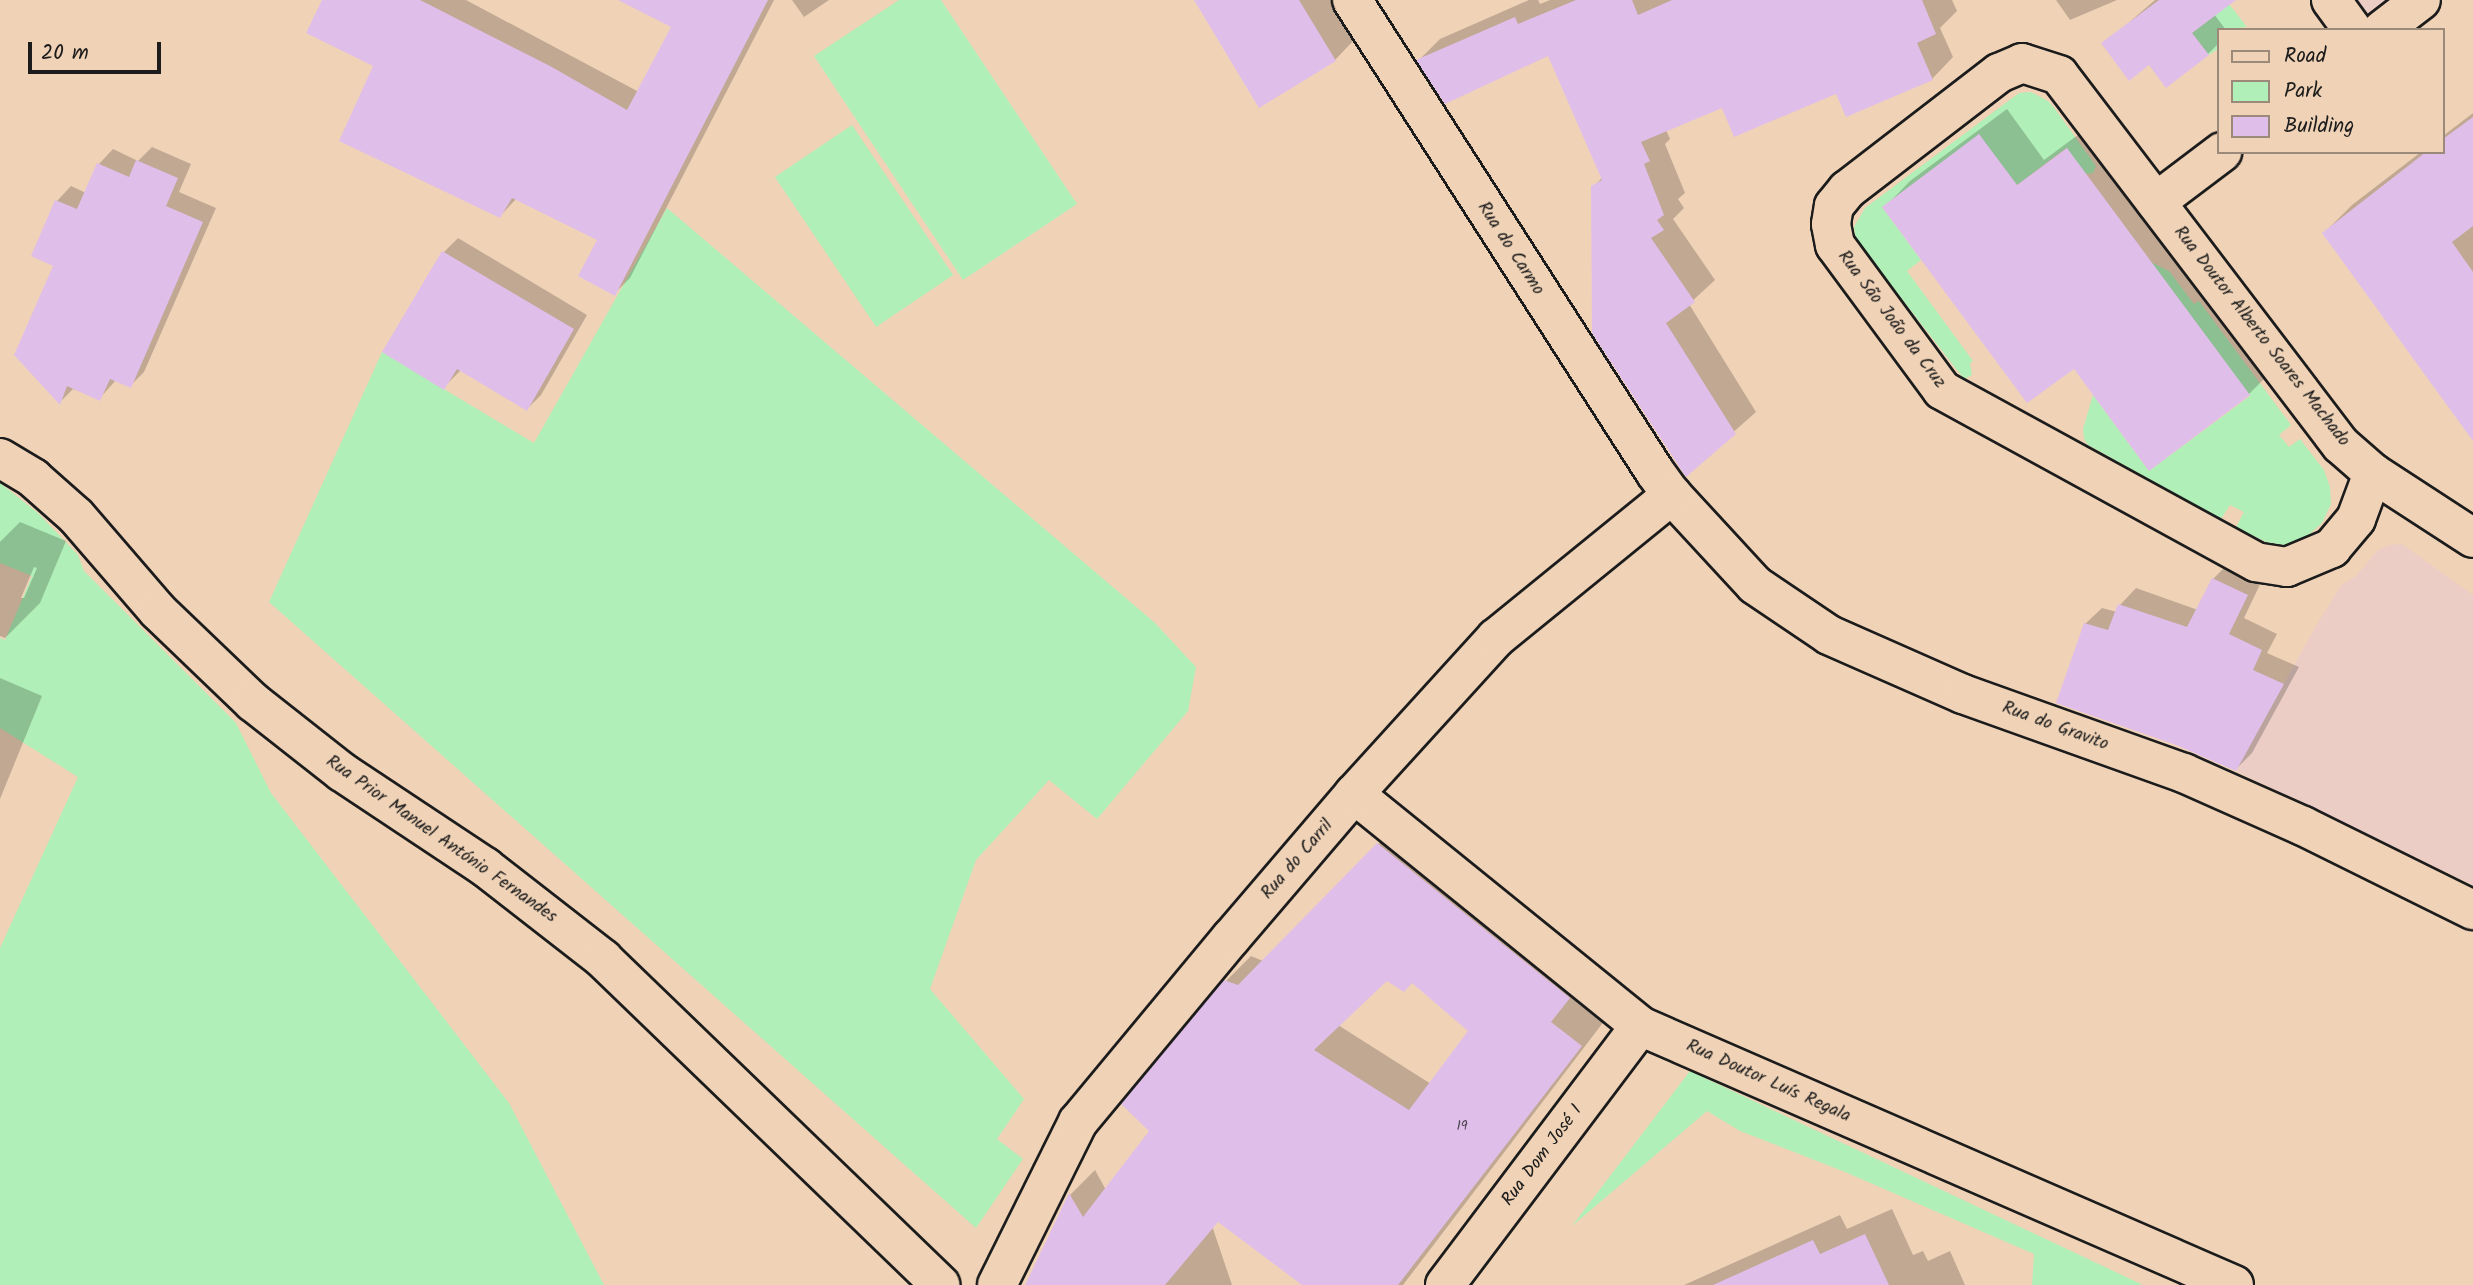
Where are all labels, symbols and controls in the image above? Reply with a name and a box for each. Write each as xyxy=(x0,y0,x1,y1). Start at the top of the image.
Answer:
scale bar xyxy=(32,28,164,72)
legend xyxy=(2218,28,2445,154)
text: 20 m xyxy=(41,37,89,70)
text: Road xyxy=(2284,40,2326,73)
text: Park xyxy=(2284,75,2322,108)
text: Building xyxy=(2284,110,2354,143)
street label: Rua do Carmo xyxy=(1472,198,1548,300)
street label: Rua Doutor Alberto Soares Machado xyxy=(2168,223,2354,451)
street label: Rua São João da Cruz xyxy=(1832,247,1950,393)
street label: Rua do Gravito xyxy=(1999,698,2111,756)
street label: Rua Prior Manuel António Fernandes xyxy=(321,752,561,928)
street label: Rua do Carril xyxy=(1257,816,1339,904)
street label: Rua Doutor Luís Regala xyxy=(1682,1036,1854,1128)
street label: Rua Dom José I xyxy=(1498,1101,1588,1211)
house number: 19 xyxy=(1456,1118,1468,1134)

